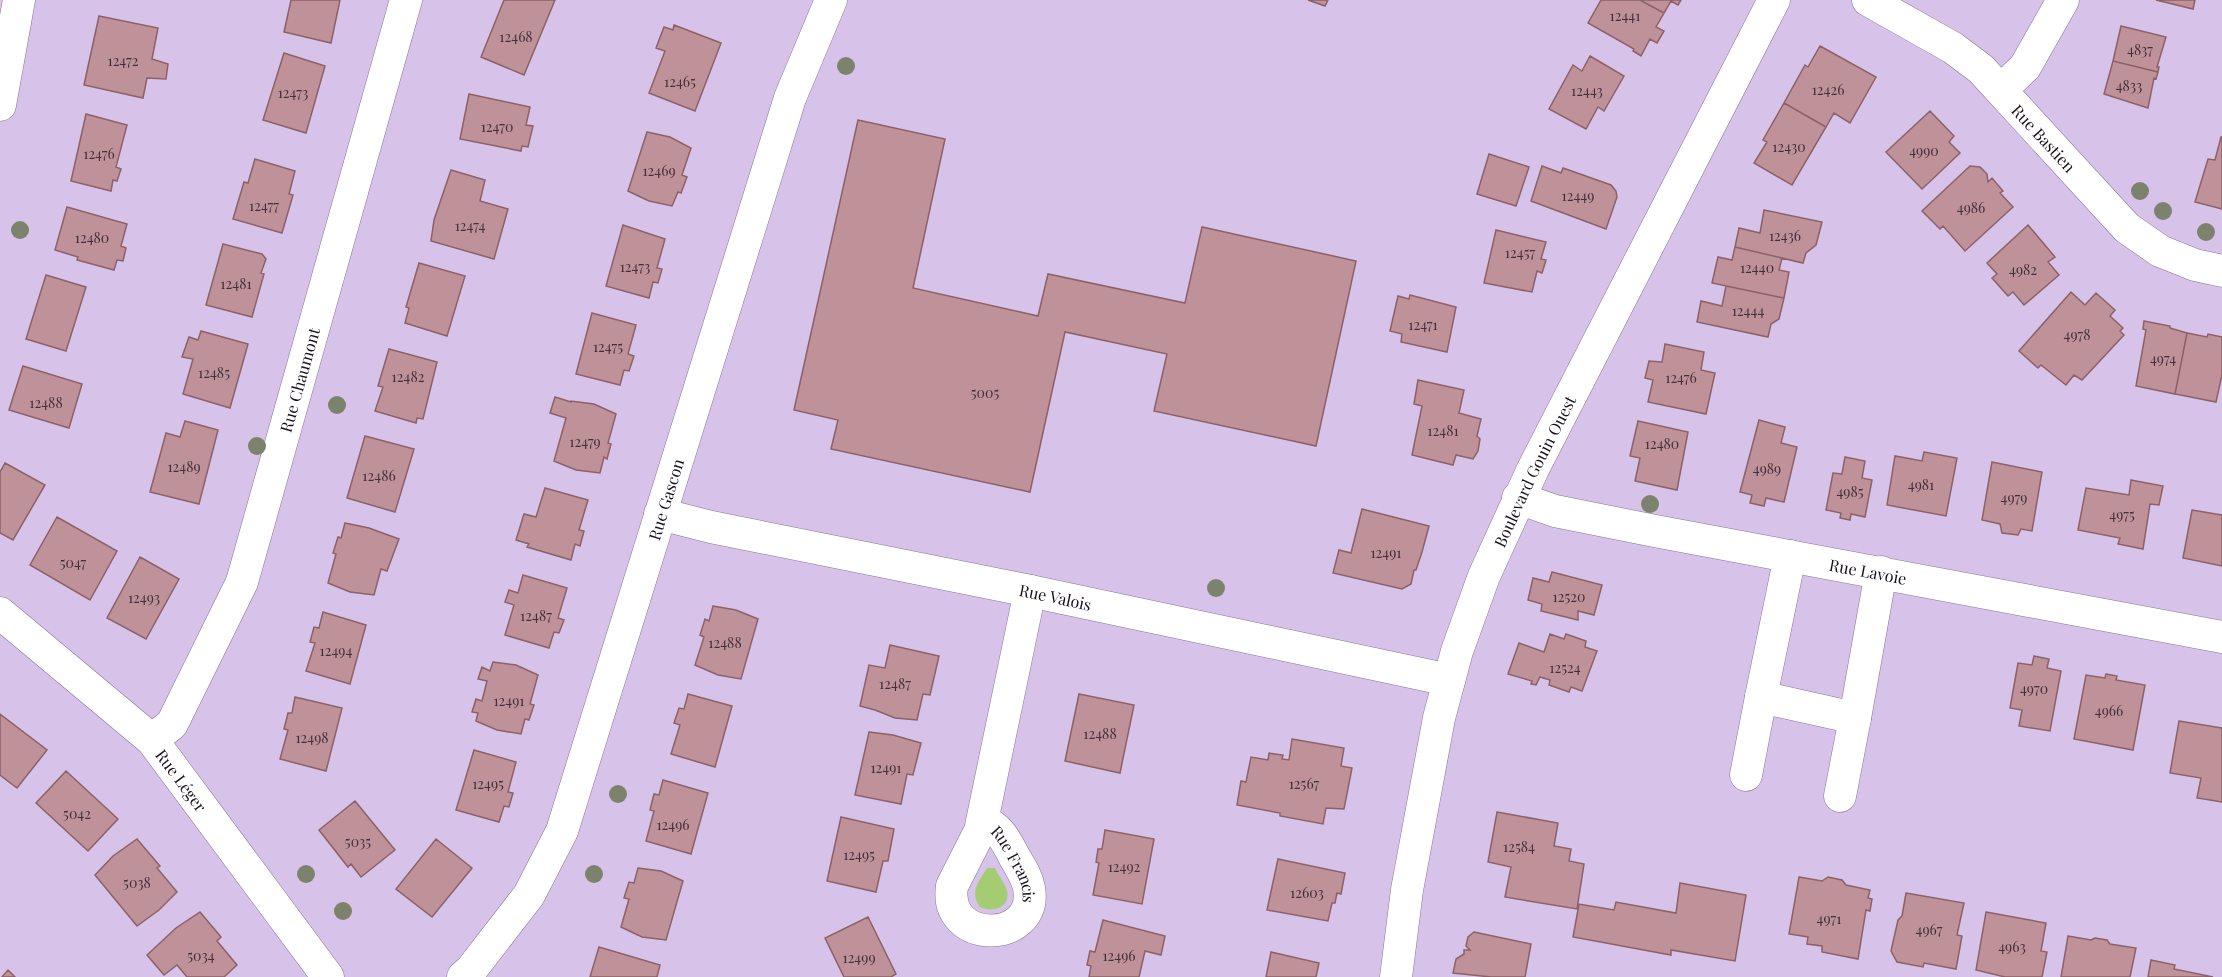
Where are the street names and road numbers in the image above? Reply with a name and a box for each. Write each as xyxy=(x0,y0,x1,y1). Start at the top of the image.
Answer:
street label: Rue Bastien xyxy=(2008,99,2081,176)
street label: Rue Chaumont xyxy=(274,325,324,434)
street label: Boulevard Gouin Ouest xyxy=(1488,391,1580,550)
street label: Rue Gascon xyxy=(643,455,688,542)
street label: Rue Lavoie xyxy=(1828,553,1909,588)
street label: Rue Valois xyxy=(1017,579,1094,614)
street label: Rue Léger xyxy=(152,745,212,816)
street label: Rue Francis xyxy=(987,820,1040,904)

